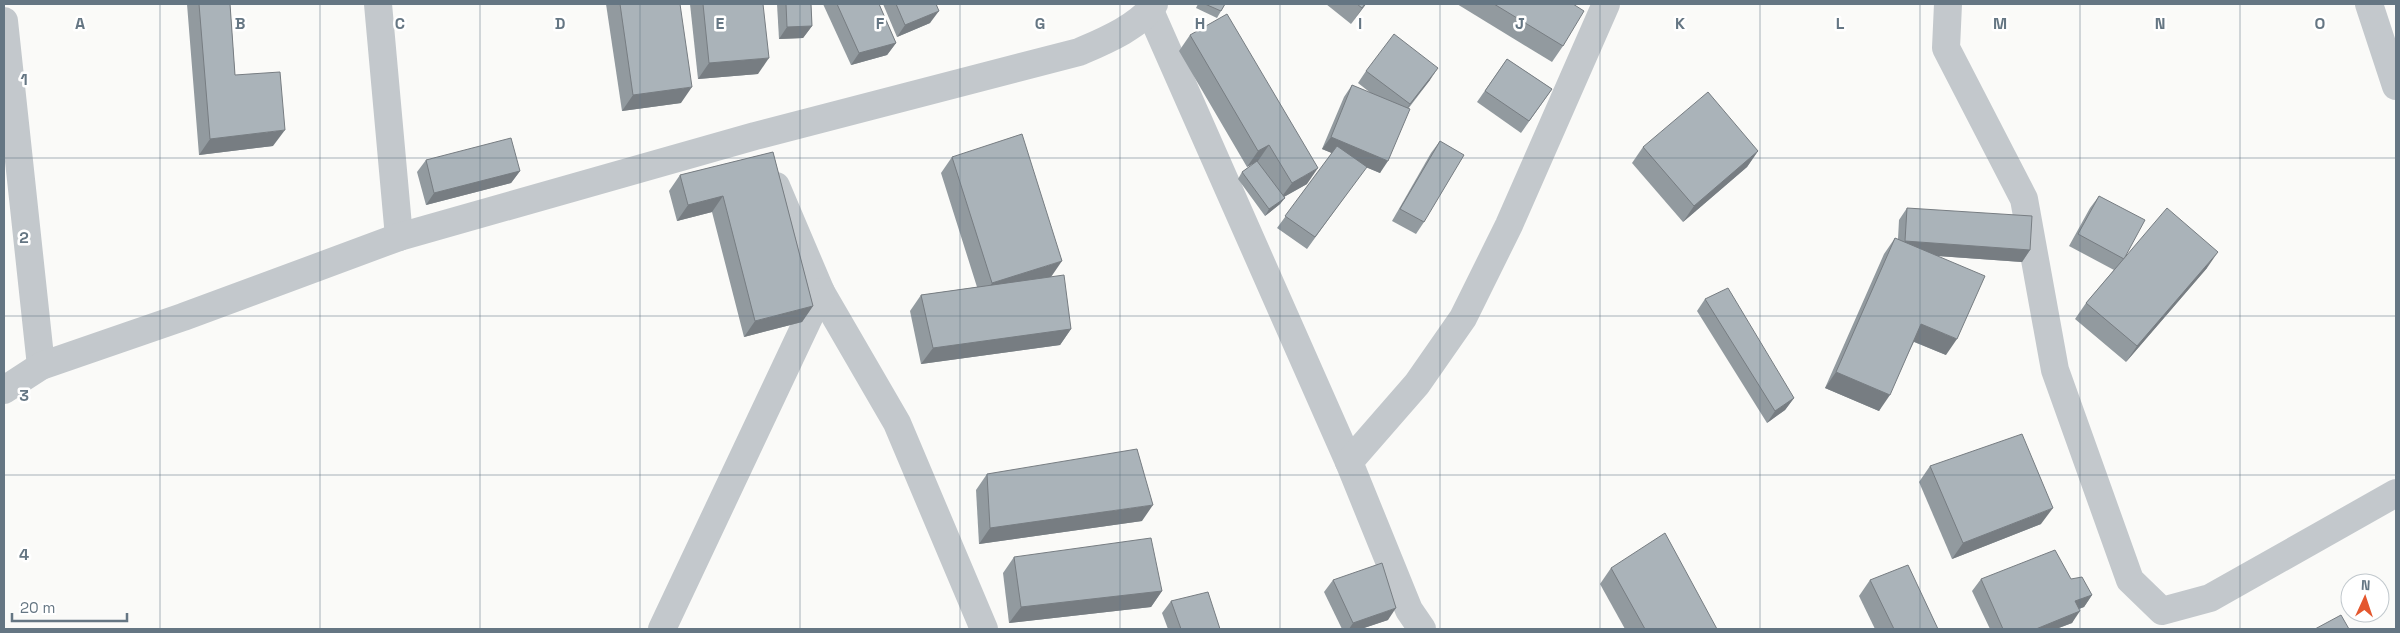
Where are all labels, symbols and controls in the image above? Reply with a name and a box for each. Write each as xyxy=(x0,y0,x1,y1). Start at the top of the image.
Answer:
text: A xyxy=(75,13,85,34)
text: B xyxy=(235,13,245,34)
text: C xyxy=(395,13,405,34)
text: D xyxy=(555,13,565,34)
text: E xyxy=(716,13,725,34)
text: F xyxy=(876,13,885,34)
text: G xyxy=(1035,13,1045,34)
text: H xyxy=(1195,13,1205,34)
text: I xyxy=(1358,13,1362,34)
text: J xyxy=(1515,13,1525,34)
text: K xyxy=(1675,13,1685,34)
text: L xyxy=(1836,13,1845,34)
text: M xyxy=(1993,13,2007,34)
text: N xyxy=(2155,13,2165,34)
text: O xyxy=(2315,13,2326,34)
text: 1 xyxy=(20,69,28,90)
text: 2 xyxy=(19,227,29,248)
text: 3 xyxy=(19,385,29,406)
text: 4 xyxy=(19,544,29,565)
north arrow xyxy=(2340,573,2390,623)
text: N xyxy=(2361,576,2371,594)
scale bar xyxy=(12,590,128,622)
text: 20 m xyxy=(20,598,55,617)

